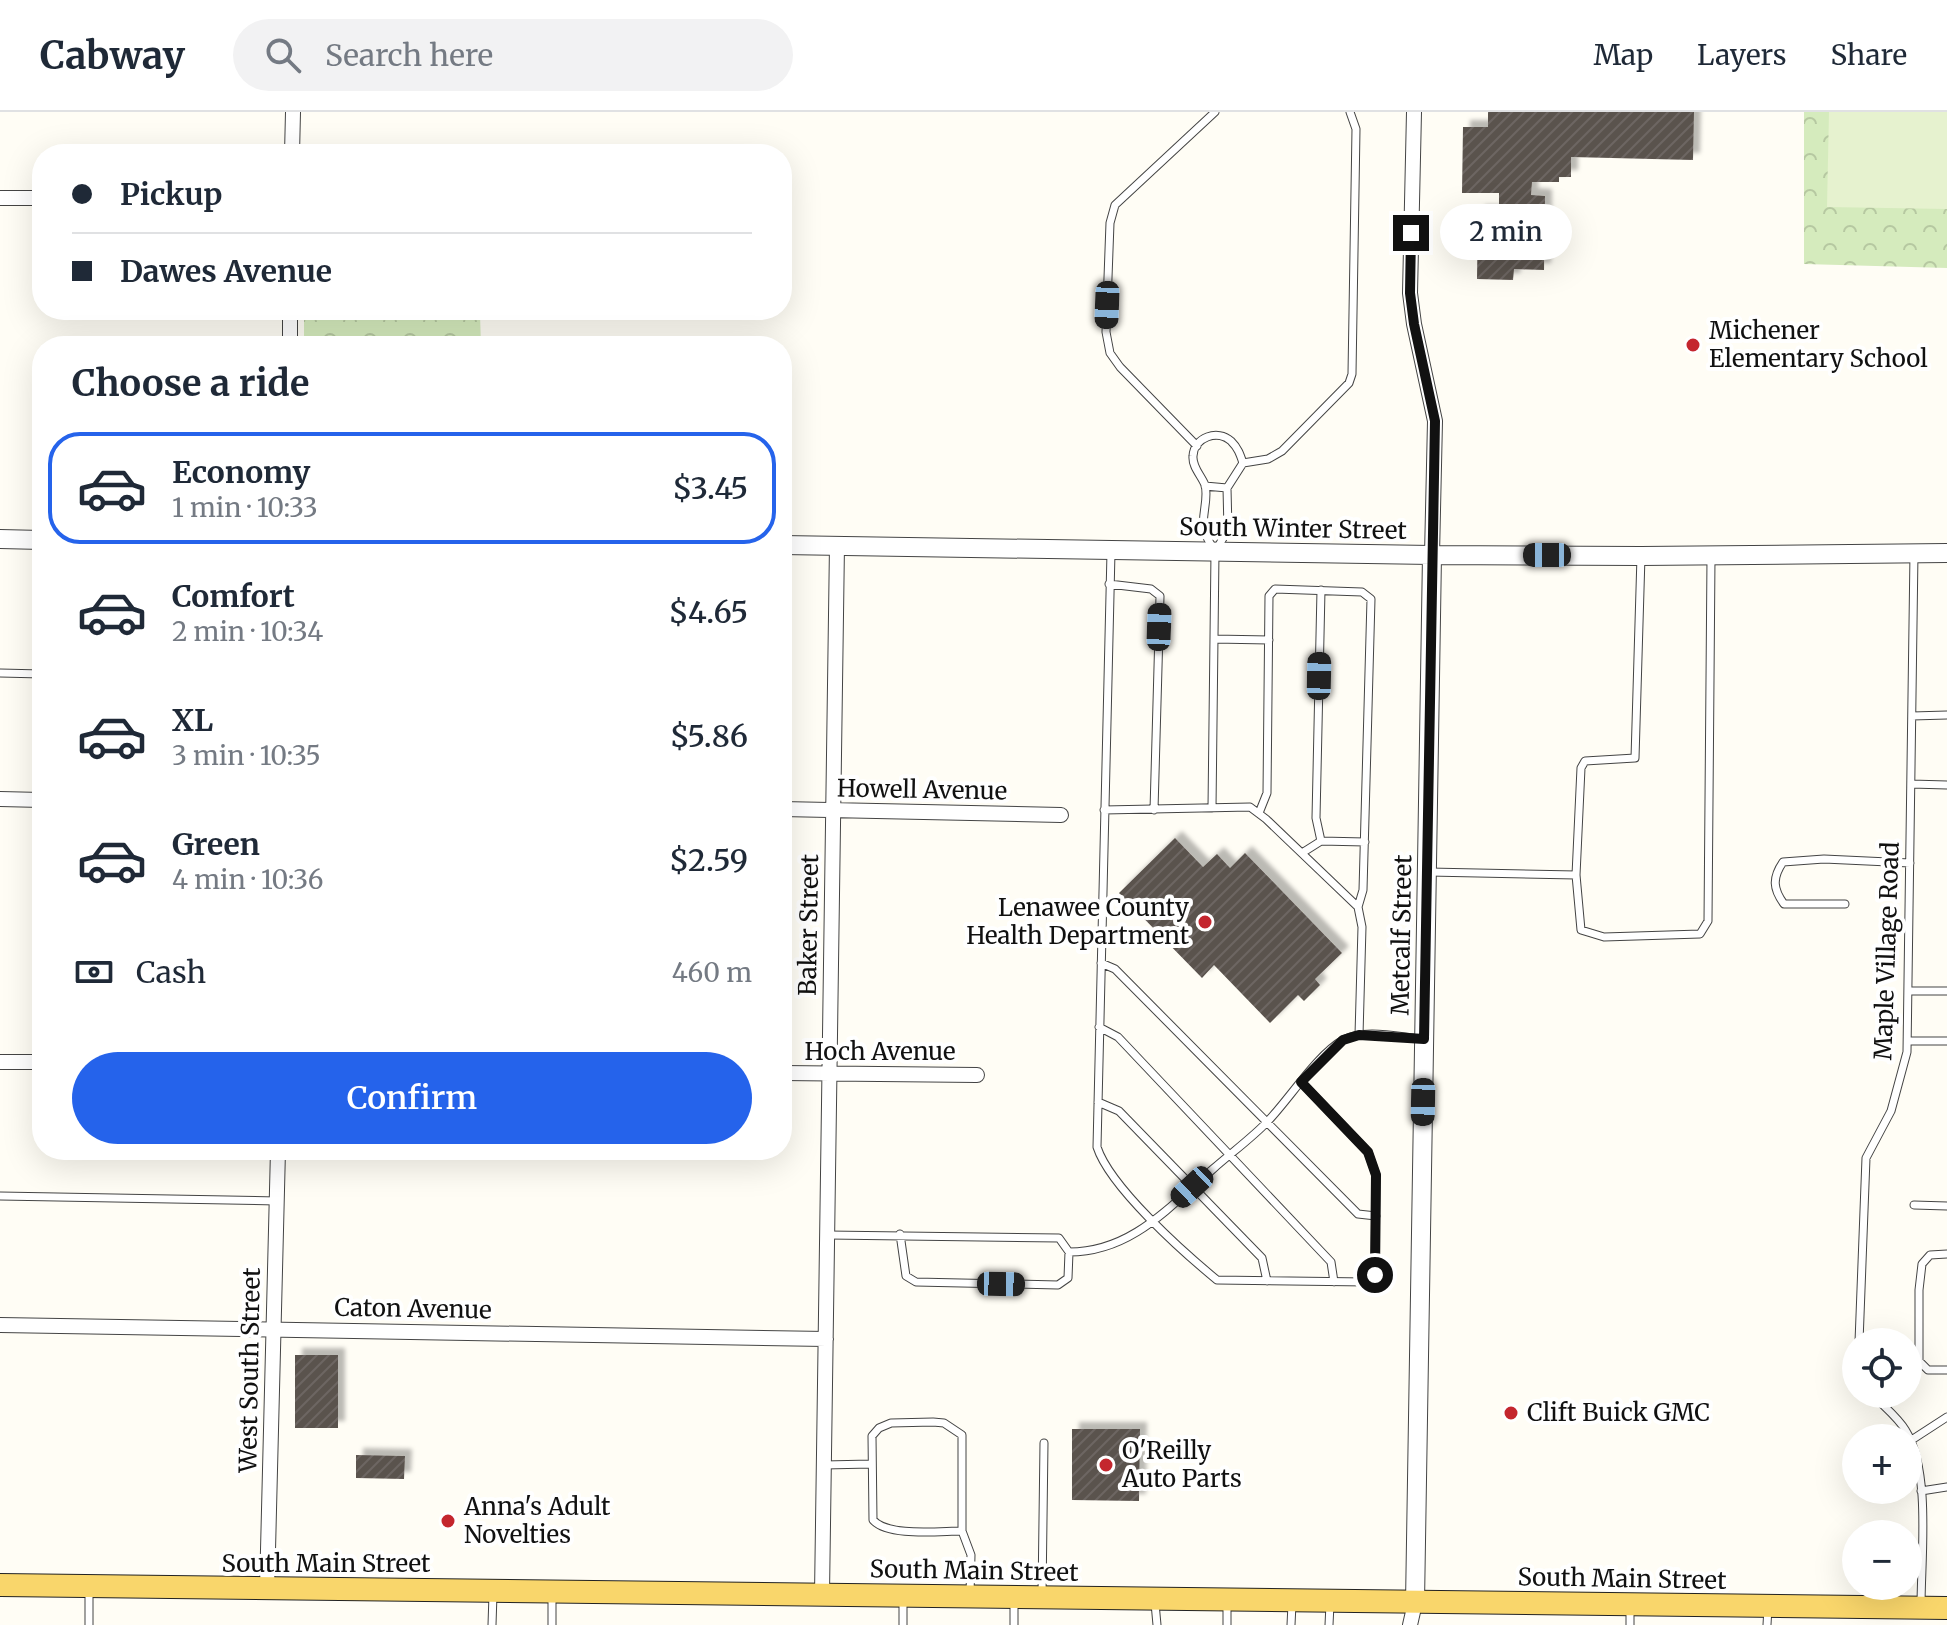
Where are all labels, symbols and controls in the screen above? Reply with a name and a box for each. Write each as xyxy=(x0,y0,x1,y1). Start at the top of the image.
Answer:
search box xyxy=(233,19,793,91)
text: Cabway xyxy=(40,32,185,79)
icon: search xyxy=(261,33,305,77)
text: Search here xyxy=(325,36,493,74)
text: Map xyxy=(1593,37,1653,73)
text: Layers xyxy=(1697,37,1786,73)
text: Share xyxy=(1830,37,1907,73)
text: Pickup xyxy=(120,175,222,213)
callout: 2 min xyxy=(1439,205,1571,261)
route end xyxy=(1393,215,1429,251)
text: 2 min xyxy=(1469,215,1543,248)
text: Dawes Avenue xyxy=(120,252,332,290)
car xyxy=(1094,281,1120,329)
place label: Michener Elementary School xyxy=(1709,315,1928,374)
marker: Michener Elementary School xyxy=(1684,336,1702,354)
text: Choose a ride xyxy=(72,361,309,406)
icon: car xyxy=(76,452,148,524)
text: Economy xyxy=(172,453,310,491)
text: $3.45 xyxy=(672,469,748,507)
text: 1 min · 10:33 xyxy=(172,491,318,524)
street label: South Winter Street xyxy=(1179,511,1408,546)
car xyxy=(1523,543,1571,567)
icon: car xyxy=(76,576,148,648)
text: Comfort xyxy=(172,577,295,615)
text: $4.65 xyxy=(669,593,748,631)
car xyxy=(1146,603,1172,651)
text: 2 min · 10:34 xyxy=(172,615,323,648)
car xyxy=(1307,652,1331,700)
icon: car xyxy=(76,700,148,772)
text: XL xyxy=(172,701,213,739)
text: $5.86 xyxy=(670,717,748,755)
text: 3 min · 10:35 xyxy=(172,739,321,772)
street label: Howell Avenue xyxy=(837,773,1007,806)
icon: car xyxy=(76,824,148,896)
text: Green xyxy=(172,825,260,863)
text: $2.59 xyxy=(669,841,748,879)
street label: Maple Village Road xyxy=(1867,841,1906,1061)
street label: Baker Street xyxy=(792,853,825,996)
street label: Metcalf Street xyxy=(1385,854,1418,1016)
text: 4 min · 10:36 xyxy=(172,863,324,896)
place label: Lenawee County Health Department xyxy=(966,892,1190,951)
marker: Lenawee County Health Department xyxy=(1196,913,1214,931)
icon: cash xyxy=(72,950,116,994)
text: Cash xyxy=(136,953,206,991)
text: 460 m xyxy=(672,956,752,989)
street label: Hoch Avenue xyxy=(804,1036,956,1067)
button: Confirm xyxy=(72,1052,752,1144)
car xyxy=(1411,1078,1435,1126)
car xyxy=(1166,1162,1218,1212)
route start xyxy=(1357,1257,1393,1293)
street label: West South Street xyxy=(232,1267,267,1474)
car xyxy=(977,1272,1025,1296)
street label: Caton Avenue xyxy=(334,1292,492,1325)
map controls xyxy=(1842,1328,1922,1600)
button: locate xyxy=(1842,1328,1922,1408)
place label: Clift Buick GMC xyxy=(1527,1397,1710,1428)
marker: Clift Buick GMC xyxy=(1502,1404,1520,1422)
button: + xyxy=(1842,1424,1922,1504)
place label: O'Reilly Auto Parts xyxy=(1121,1435,1242,1494)
marker: O'Reilly Auto Parts xyxy=(1097,1456,1115,1474)
place label: Anna's Adult Novelties xyxy=(463,1491,611,1550)
marker: Anna's Adult Novelties xyxy=(439,1512,457,1530)
button: − xyxy=(1842,1520,1922,1600)
street label: South Main Street xyxy=(222,1548,431,1579)
street label: South Main Street xyxy=(869,1553,1079,1588)
street label: South Main Street xyxy=(1517,1561,1727,1596)

